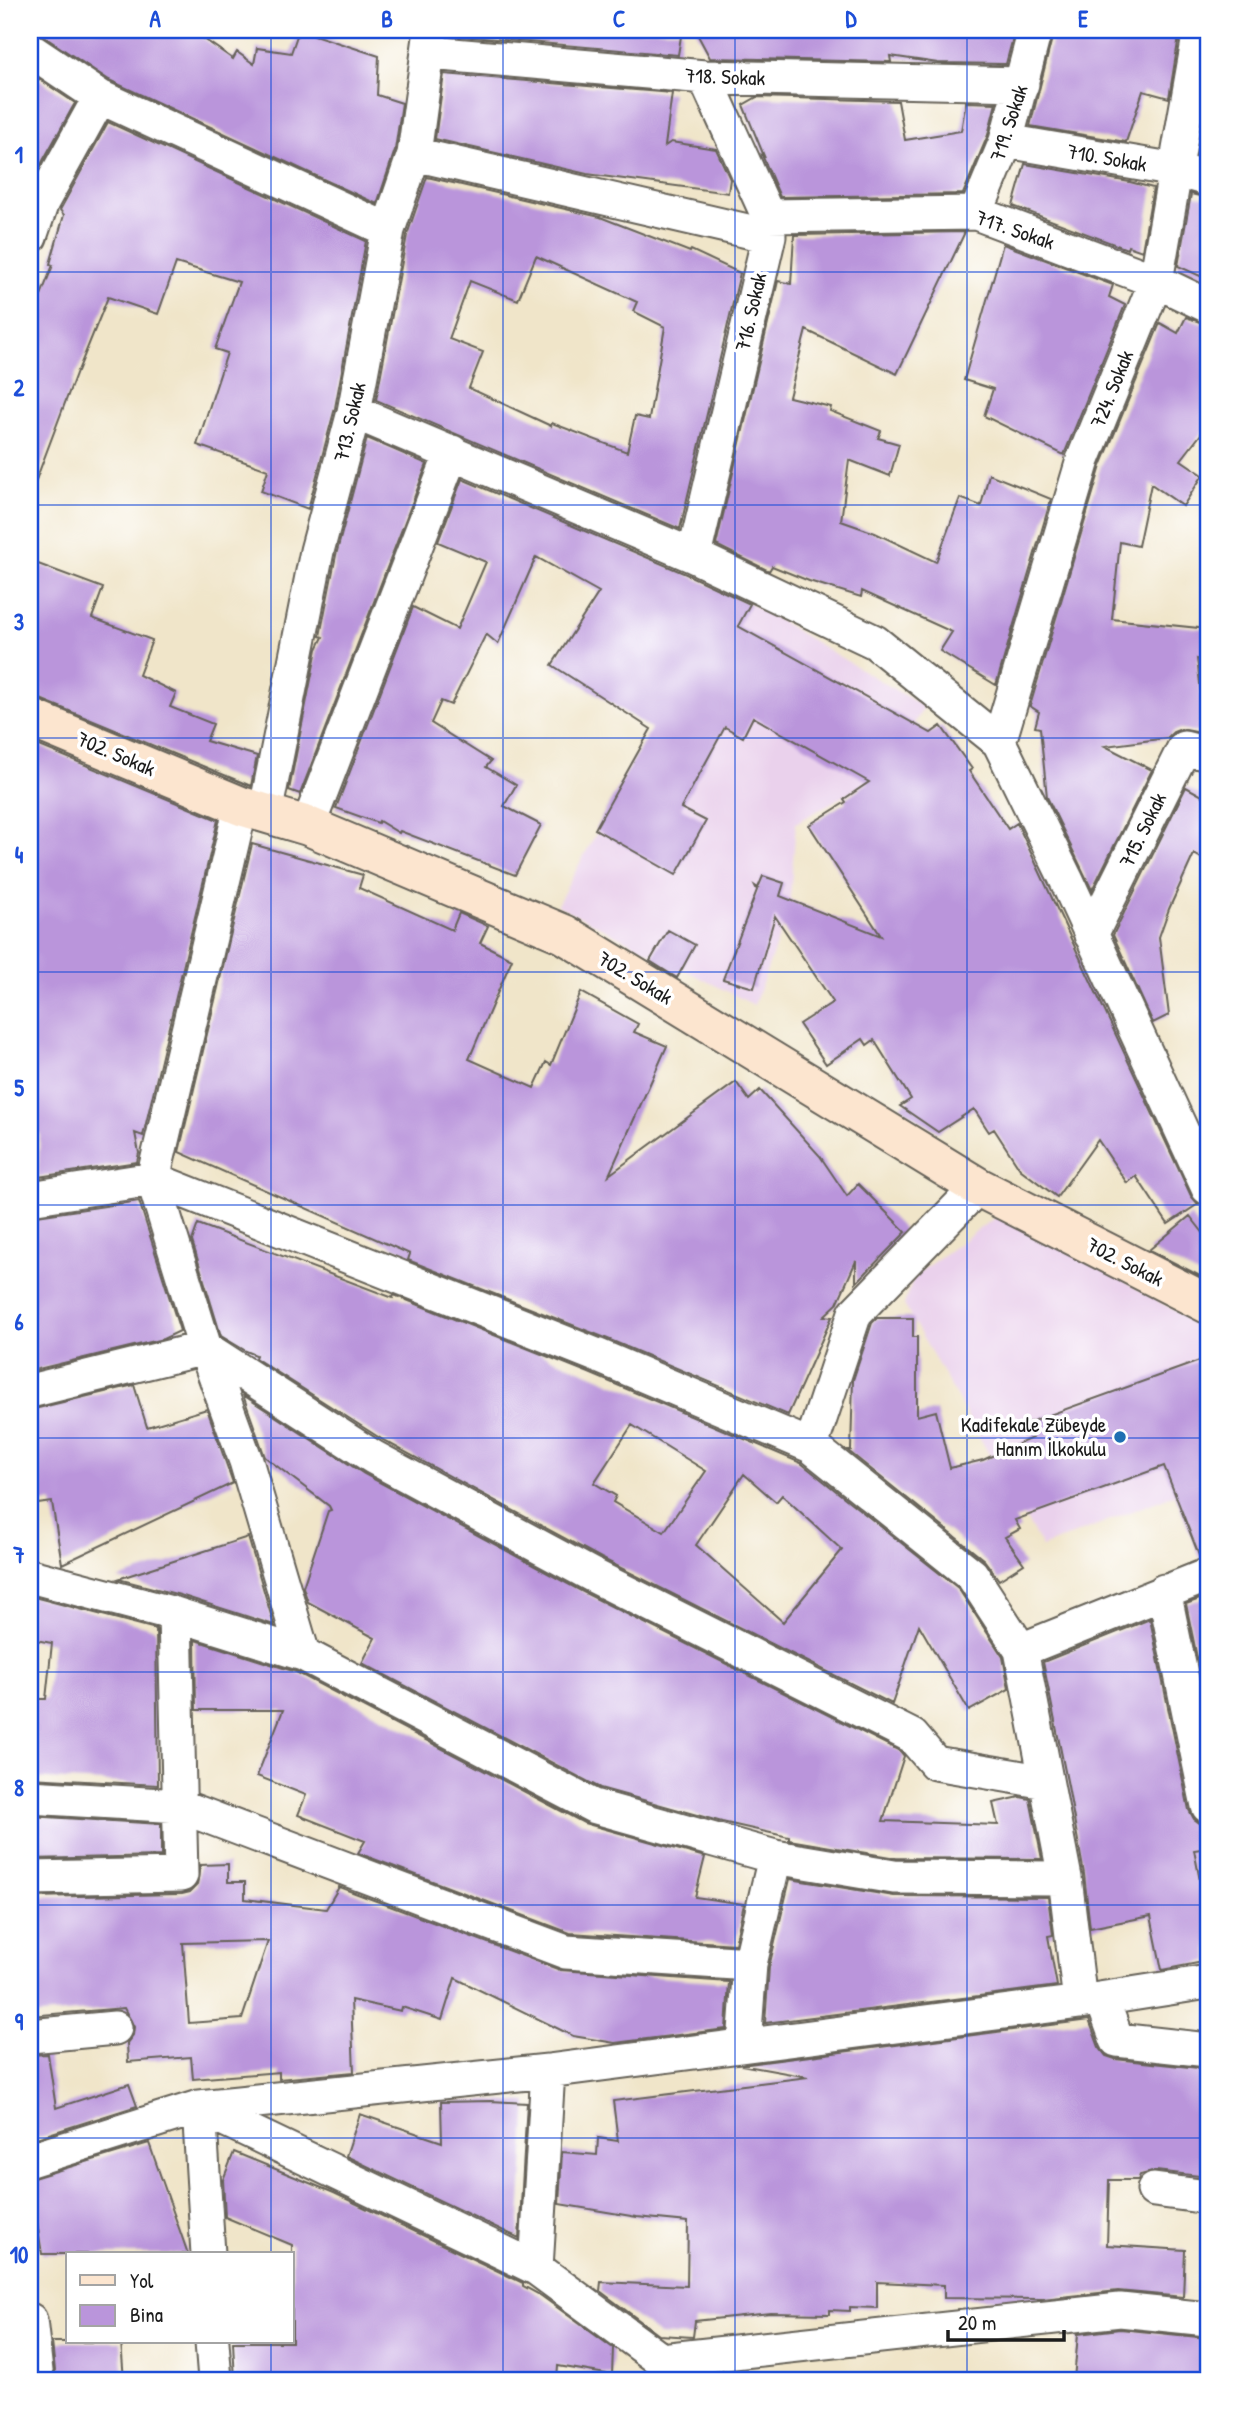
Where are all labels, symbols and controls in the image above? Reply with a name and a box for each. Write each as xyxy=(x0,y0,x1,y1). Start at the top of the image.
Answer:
text: A xyxy=(149,3,161,34)
text: B xyxy=(381,3,393,34)
text: C xyxy=(613,3,625,34)
text: D xyxy=(846,3,858,34)
text: E xyxy=(1078,3,1089,34)
street label: 718. Sokak xyxy=(684,61,766,92)
street label: 719. Sokak xyxy=(983,81,1035,165)
street label: 710. Sokak xyxy=(1065,136,1150,179)
text: 1 xyxy=(15,139,23,170)
street label: 717. Sokak xyxy=(972,203,1059,257)
street label: 716. Sokak xyxy=(727,270,774,354)
street label: 724. Sokak xyxy=(1083,345,1140,432)
text: 2 xyxy=(14,372,25,403)
street label: 713. Sokak xyxy=(326,379,373,464)
text: 3 xyxy=(14,606,24,637)
street label: 702. Sokak xyxy=(72,724,160,783)
street label: 715. Sokak xyxy=(1112,787,1173,872)
text: 4 xyxy=(15,839,24,870)
street label: 702. Sokak xyxy=(592,944,678,1011)
text: 5 xyxy=(14,1072,24,1103)
street label: 702. Sokak xyxy=(1082,1230,1169,1293)
text: 6 xyxy=(14,1306,24,1337)
place label: Kadifekale Zübeyde Hanım İlkokulu xyxy=(961,1410,1107,1463)
marker: Kadifekale Zübeyde Hanım İlkokulu xyxy=(1112,1429,1128,1445)
text: 7 xyxy=(12,1539,25,1570)
text: 8 xyxy=(14,1772,24,1803)
text: 9 xyxy=(15,2006,24,2037)
text: 10 xyxy=(10,2239,28,2270)
legend xyxy=(66,2252,294,2344)
text: Yol xyxy=(130,2266,154,2295)
scale bar xyxy=(948,2298,1063,2342)
text: Bina xyxy=(130,2300,163,2329)
text: 20 m xyxy=(958,2308,996,2337)

